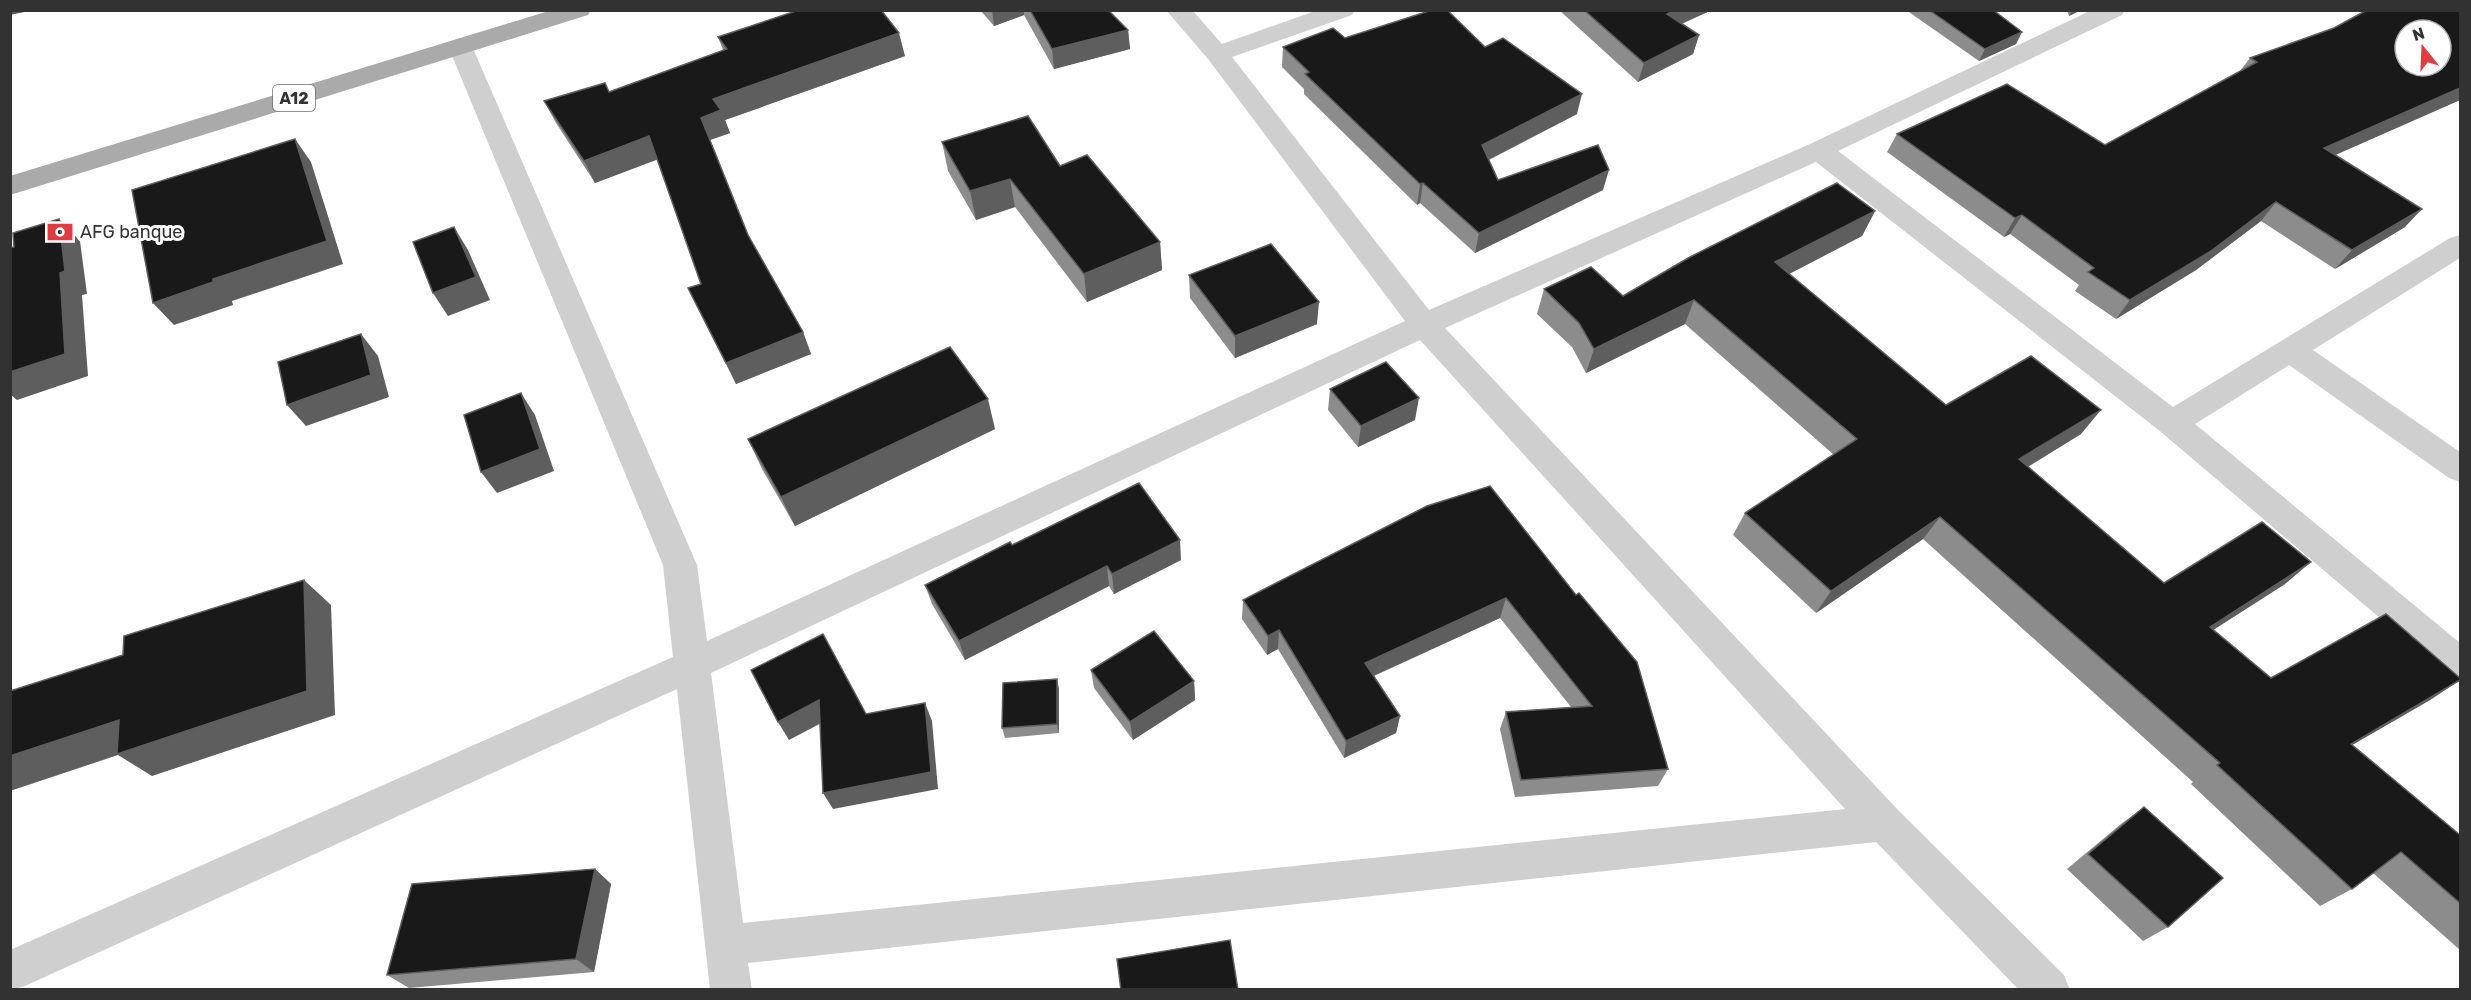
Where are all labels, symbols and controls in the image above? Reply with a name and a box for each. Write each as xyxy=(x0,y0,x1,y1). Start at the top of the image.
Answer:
north arrow xyxy=(2393,18,2453,78)
text: N xyxy=(2410,23,2427,45)
road number: A12 xyxy=(273,85,315,111)
bank icon: AFG banque xyxy=(45,217,75,247)
place label: AFG banque xyxy=(80,221,182,243)

